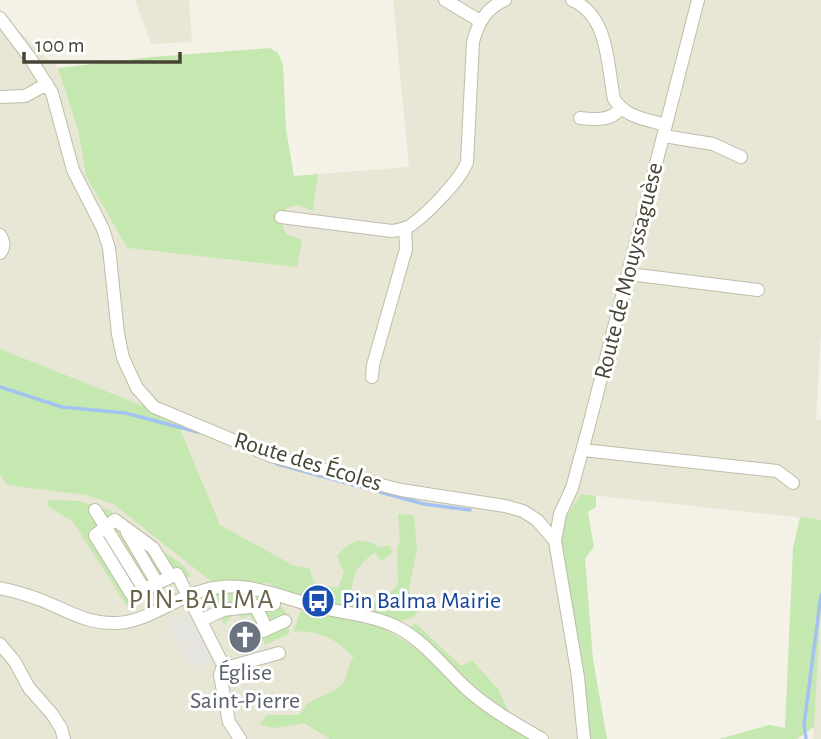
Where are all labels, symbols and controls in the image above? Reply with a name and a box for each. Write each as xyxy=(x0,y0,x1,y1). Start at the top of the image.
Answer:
scale bar xyxy=(24,21,180,65)
text: 100 m xyxy=(35,35,85,56)
street label: Route de Mouyssaguèse xyxy=(590,160,668,382)
street label: Route des Écoles xyxy=(231,426,385,496)
bus stop icon: Pin Balma Mairie xyxy=(299,582,337,620)
district label: PIN-BALMA xyxy=(128,586,276,614)
place label: Pin Balma Mairie xyxy=(342,589,501,613)
church icon: Église Saint-Pierre xyxy=(226,618,264,656)
place label: Église Saint-Pierre xyxy=(190,659,300,713)

